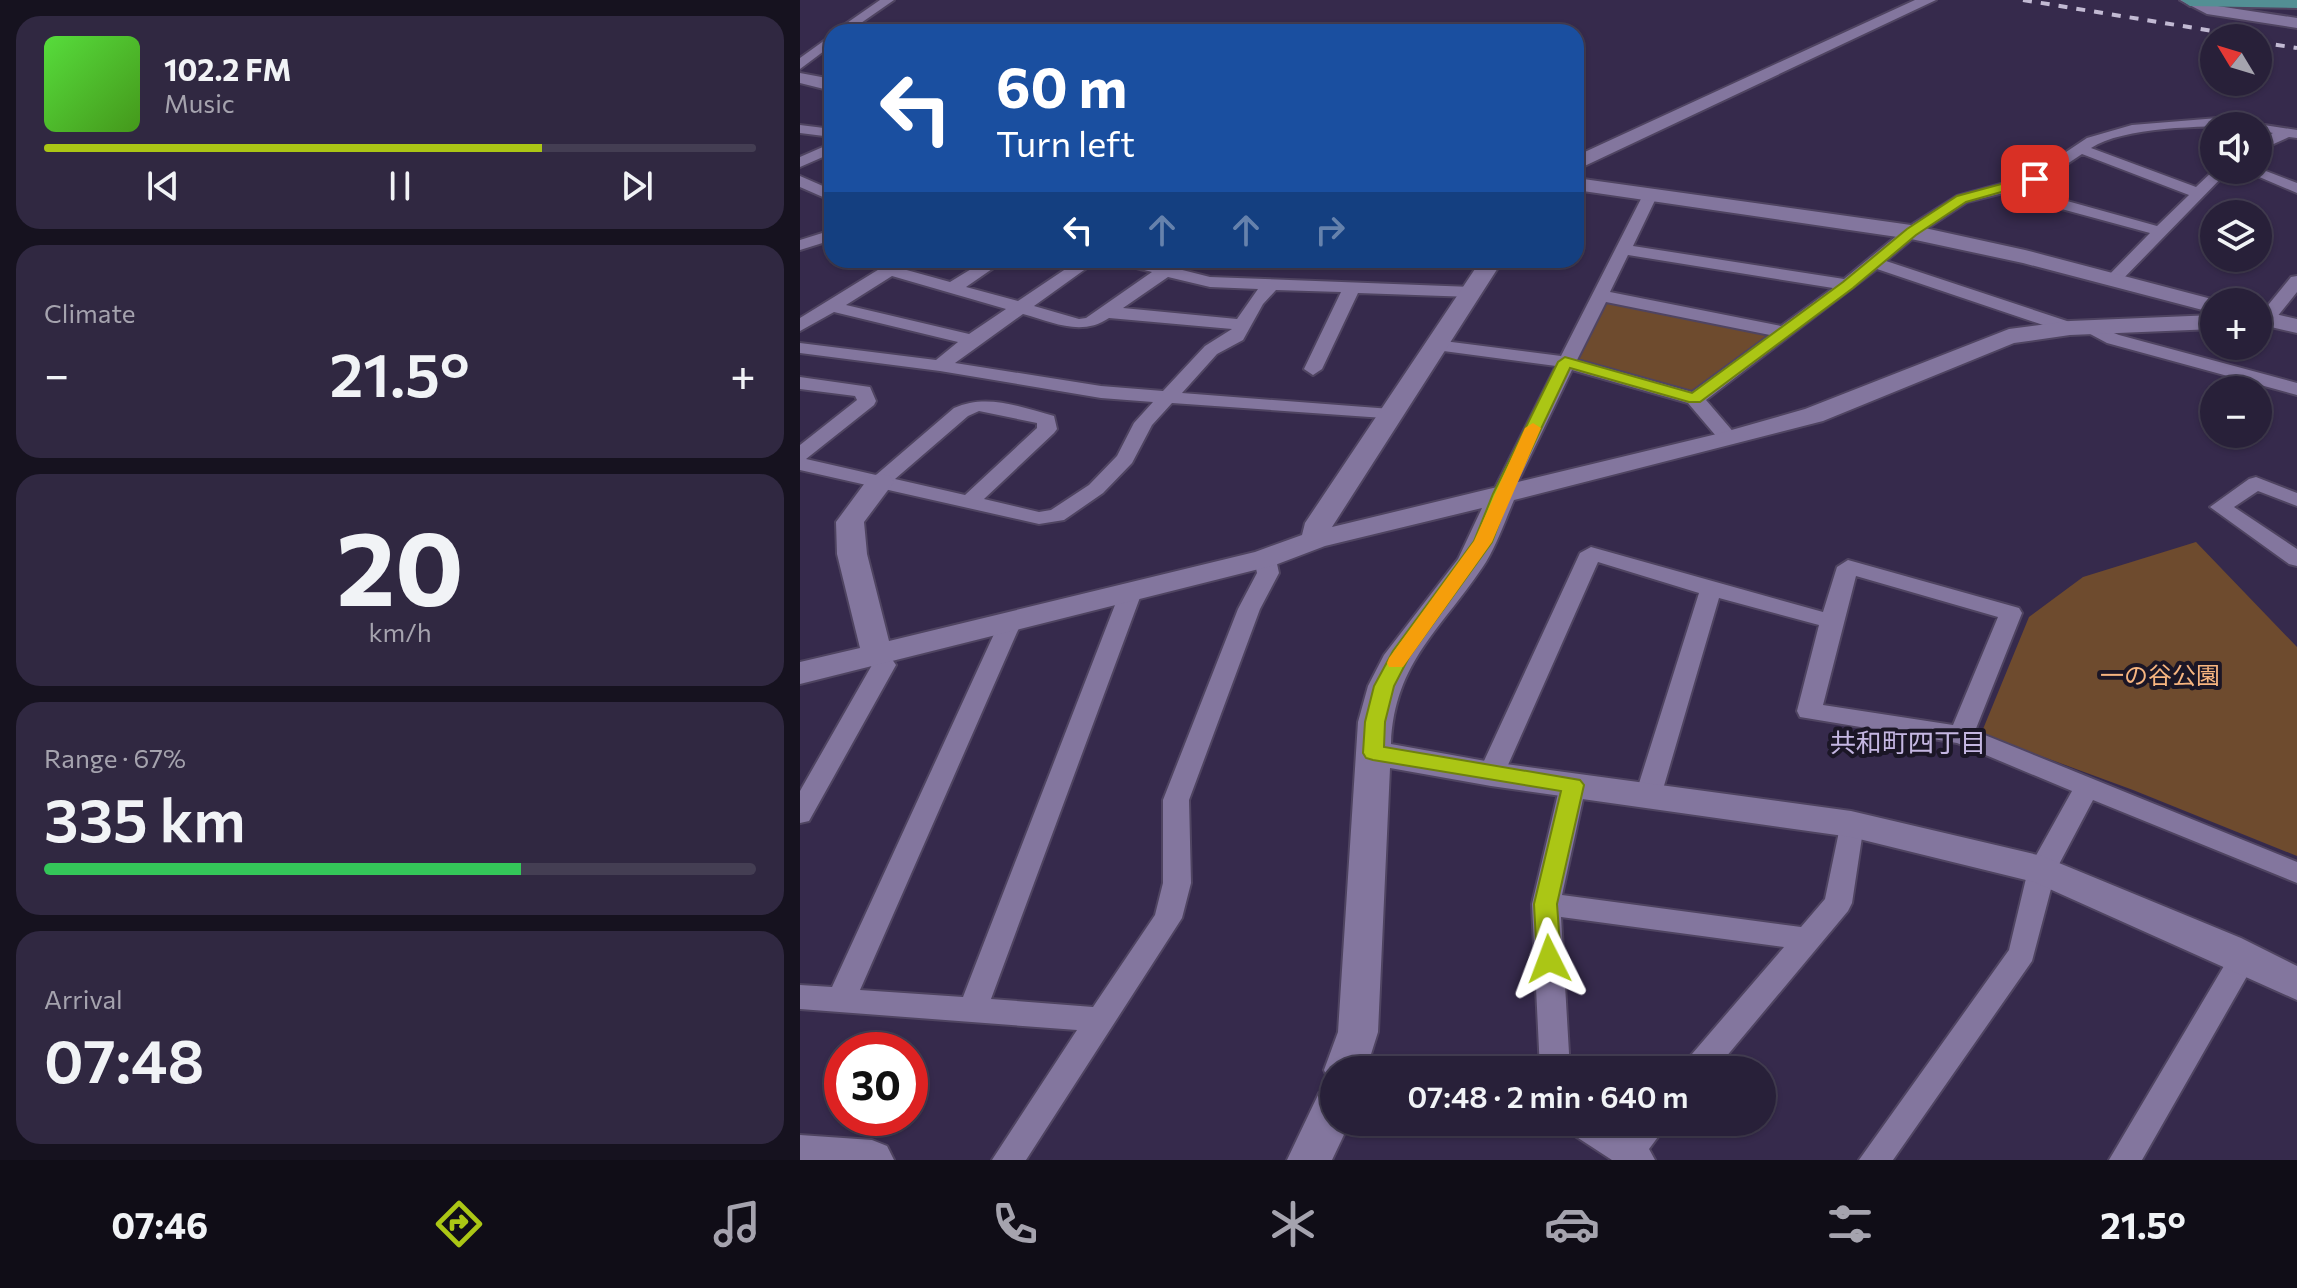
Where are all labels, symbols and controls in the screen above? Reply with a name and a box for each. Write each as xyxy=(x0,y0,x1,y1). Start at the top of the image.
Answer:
north arrow xyxy=(2200,24,2272,96)
map controls xyxy=(2200,24,2272,448)
text: 102.2 FM xyxy=(164,50,291,87)
text: 60 m xyxy=(996,51,1127,120)
icon: left xyxy=(864,56,968,160)
text: Music xyxy=(164,87,235,118)
button: sound xyxy=(2200,112,2272,184)
text: Turn left xyxy=(996,120,1135,164)
pin xyxy=(2001,145,2069,213)
icon: arrive xyxy=(2013,157,2057,201)
icon: previous xyxy=(141,164,185,208)
icon: pause xyxy=(378,164,422,208)
icon: next xyxy=(615,164,659,208)
button: layers xyxy=(2200,200,2272,272)
icon: left xyxy=(1056,208,1100,252)
icon: ahead xyxy=(1140,208,1184,252)
icon: ahead xyxy=(1224,208,1268,252)
icon: right xyxy=(1308,208,1352,252)
button: + xyxy=(2200,288,2272,360)
text: Climate xyxy=(44,297,136,328)
text: 21.5° xyxy=(329,336,470,409)
text: − xyxy=(44,346,69,400)
text: + xyxy=(730,346,756,400)
button: − xyxy=(2200,376,2272,448)
text: 20 xyxy=(336,500,464,627)
text: km/h xyxy=(368,616,432,647)
park label: 一の谷公園 xyxy=(2100,660,2220,689)
district label: 共和町四丁目 xyxy=(1830,726,1986,757)
text: Range · 67% xyxy=(44,742,186,773)
text: 335 km xyxy=(44,781,246,854)
position arrow xyxy=(1507,917,1591,1001)
text: Arrival xyxy=(44,983,123,1014)
text: 07:48 xyxy=(44,1022,204,1095)
speed limit sign: 30 xyxy=(824,1032,928,1136)
text: 07:48 · 2 min · 640 m xyxy=(1407,1077,1689,1114)
icon: directions xyxy=(431,1196,487,1252)
icon: music xyxy=(709,1196,765,1252)
icon: phone xyxy=(987,1196,1043,1252)
icon: climate xyxy=(1265,1196,1321,1252)
icon: car xyxy=(1544,1196,1600,1252)
icon: filters xyxy=(1822,1196,1878,1252)
text: 07:46 xyxy=(111,1202,208,1246)
text: 21.5° xyxy=(2100,1202,2186,1246)

